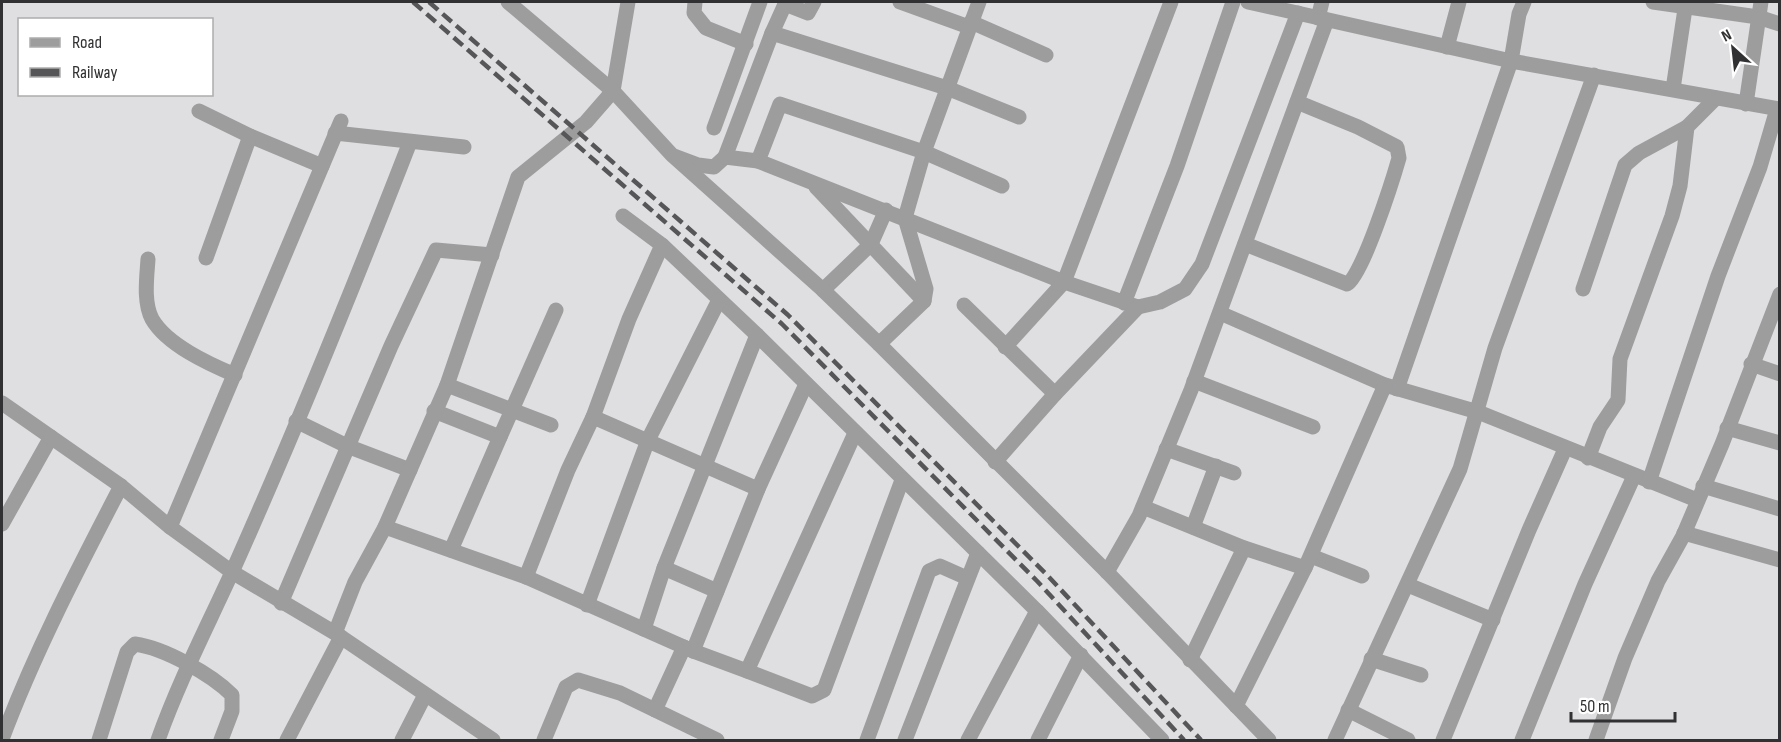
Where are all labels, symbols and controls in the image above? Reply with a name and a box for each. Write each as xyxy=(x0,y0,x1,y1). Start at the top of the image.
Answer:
legend xyxy=(18,18,213,96)
north arrow xyxy=(1703,18,1763,78)
text: N xyxy=(1719,26,1735,46)
text: Road xyxy=(72,32,102,53)
text: Railway xyxy=(72,62,117,83)
scale bar xyxy=(1571,685,1674,723)
text: 50 m xyxy=(1580,696,1610,717)

